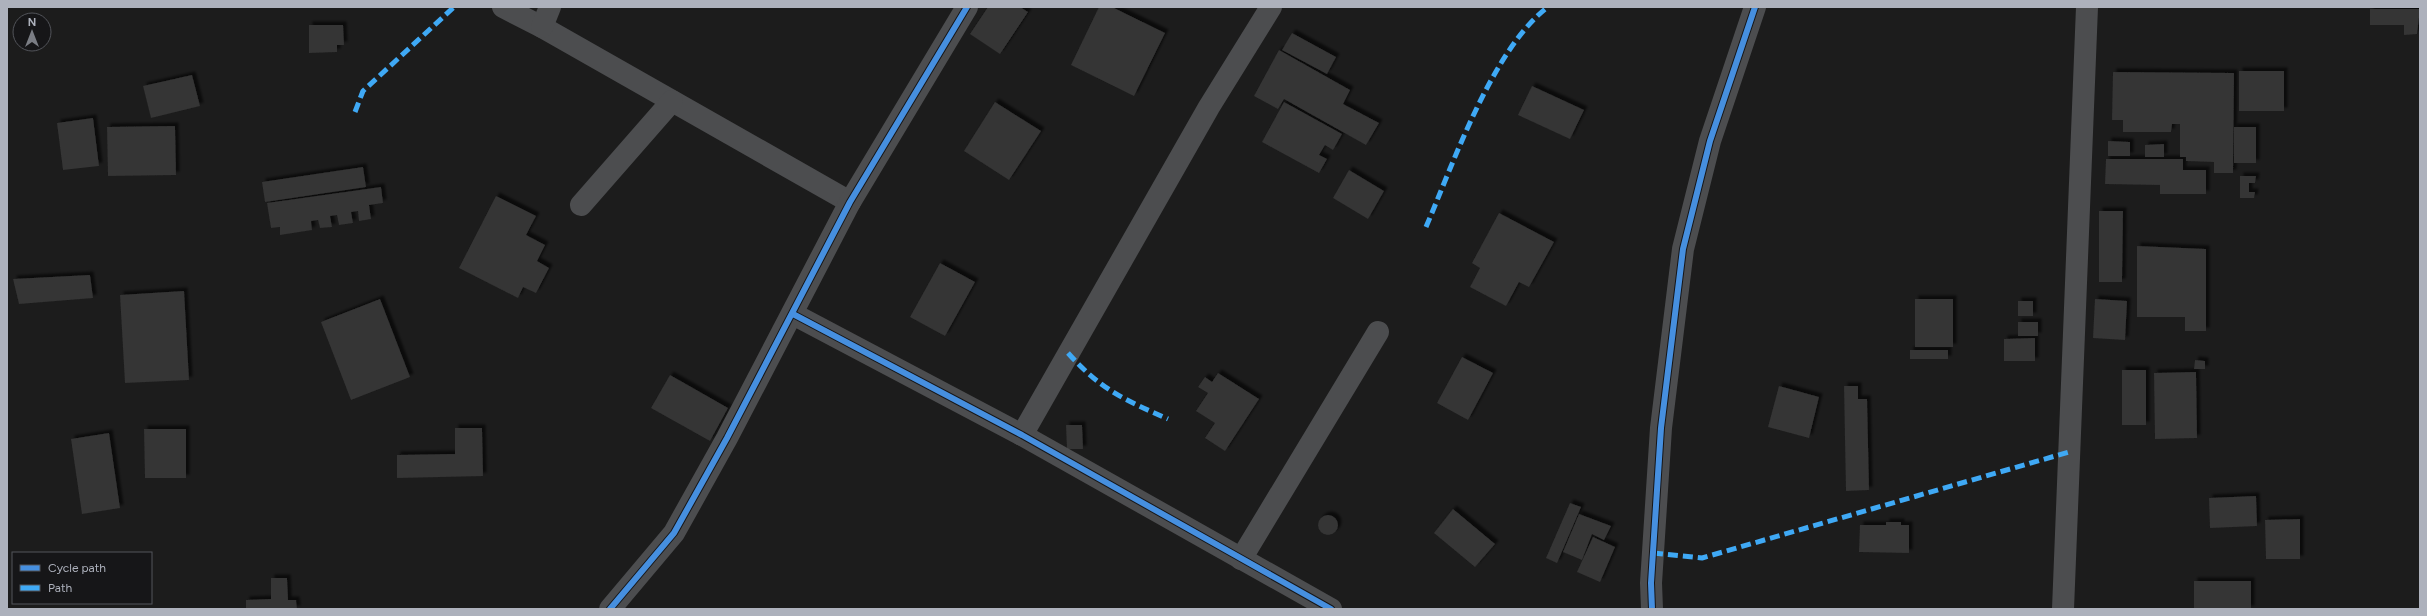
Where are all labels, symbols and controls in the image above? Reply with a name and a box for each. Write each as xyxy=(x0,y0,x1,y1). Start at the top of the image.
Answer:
north arrow xyxy=(12,12,52,52)
text: N xyxy=(28,16,36,29)
legend xyxy=(12,552,152,604)
text: Cycle path xyxy=(48,561,106,575)
text: Path xyxy=(48,581,72,595)

